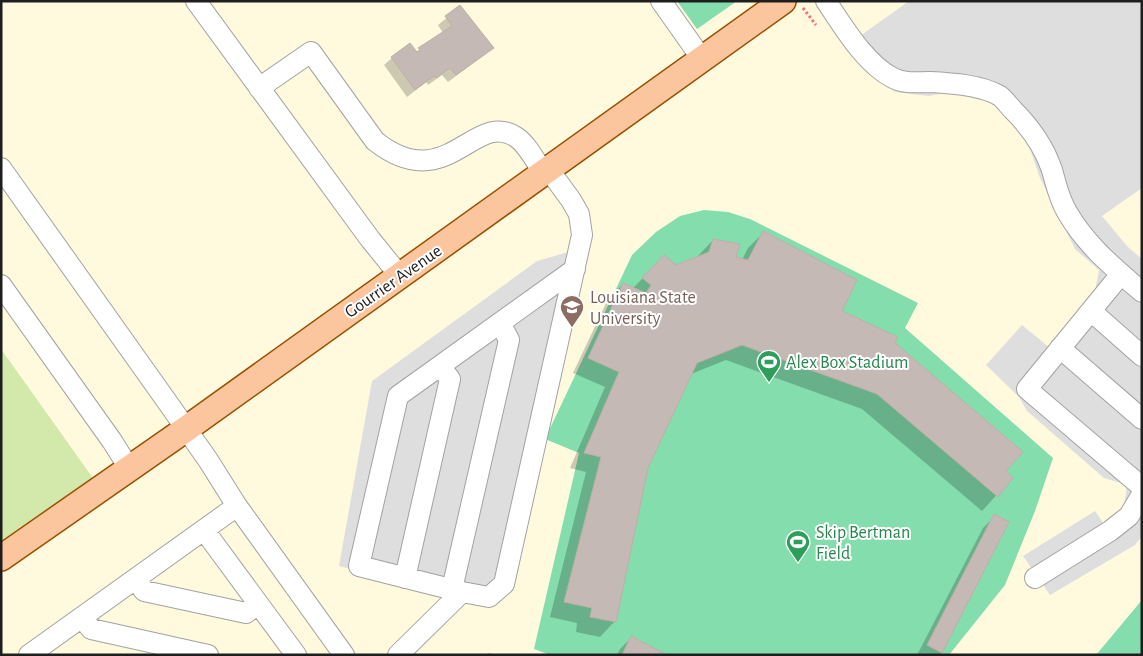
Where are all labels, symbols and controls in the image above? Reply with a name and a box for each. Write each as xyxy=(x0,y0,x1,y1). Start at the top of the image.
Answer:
street label: Gourrier Avenue xyxy=(342,242,445,322)
place label: Louisiana State University xyxy=(590,289,696,328)
school or university icon: Louisiana State University xyxy=(559,294,585,328)
sports icon: Alex Box Stadium xyxy=(756,349,782,383)
place label: Alex Box Stadium xyxy=(786,354,908,372)
place label: Skip Bertman Field xyxy=(816,524,910,563)
sports icon: Skip Bertman Field xyxy=(785,529,811,563)

